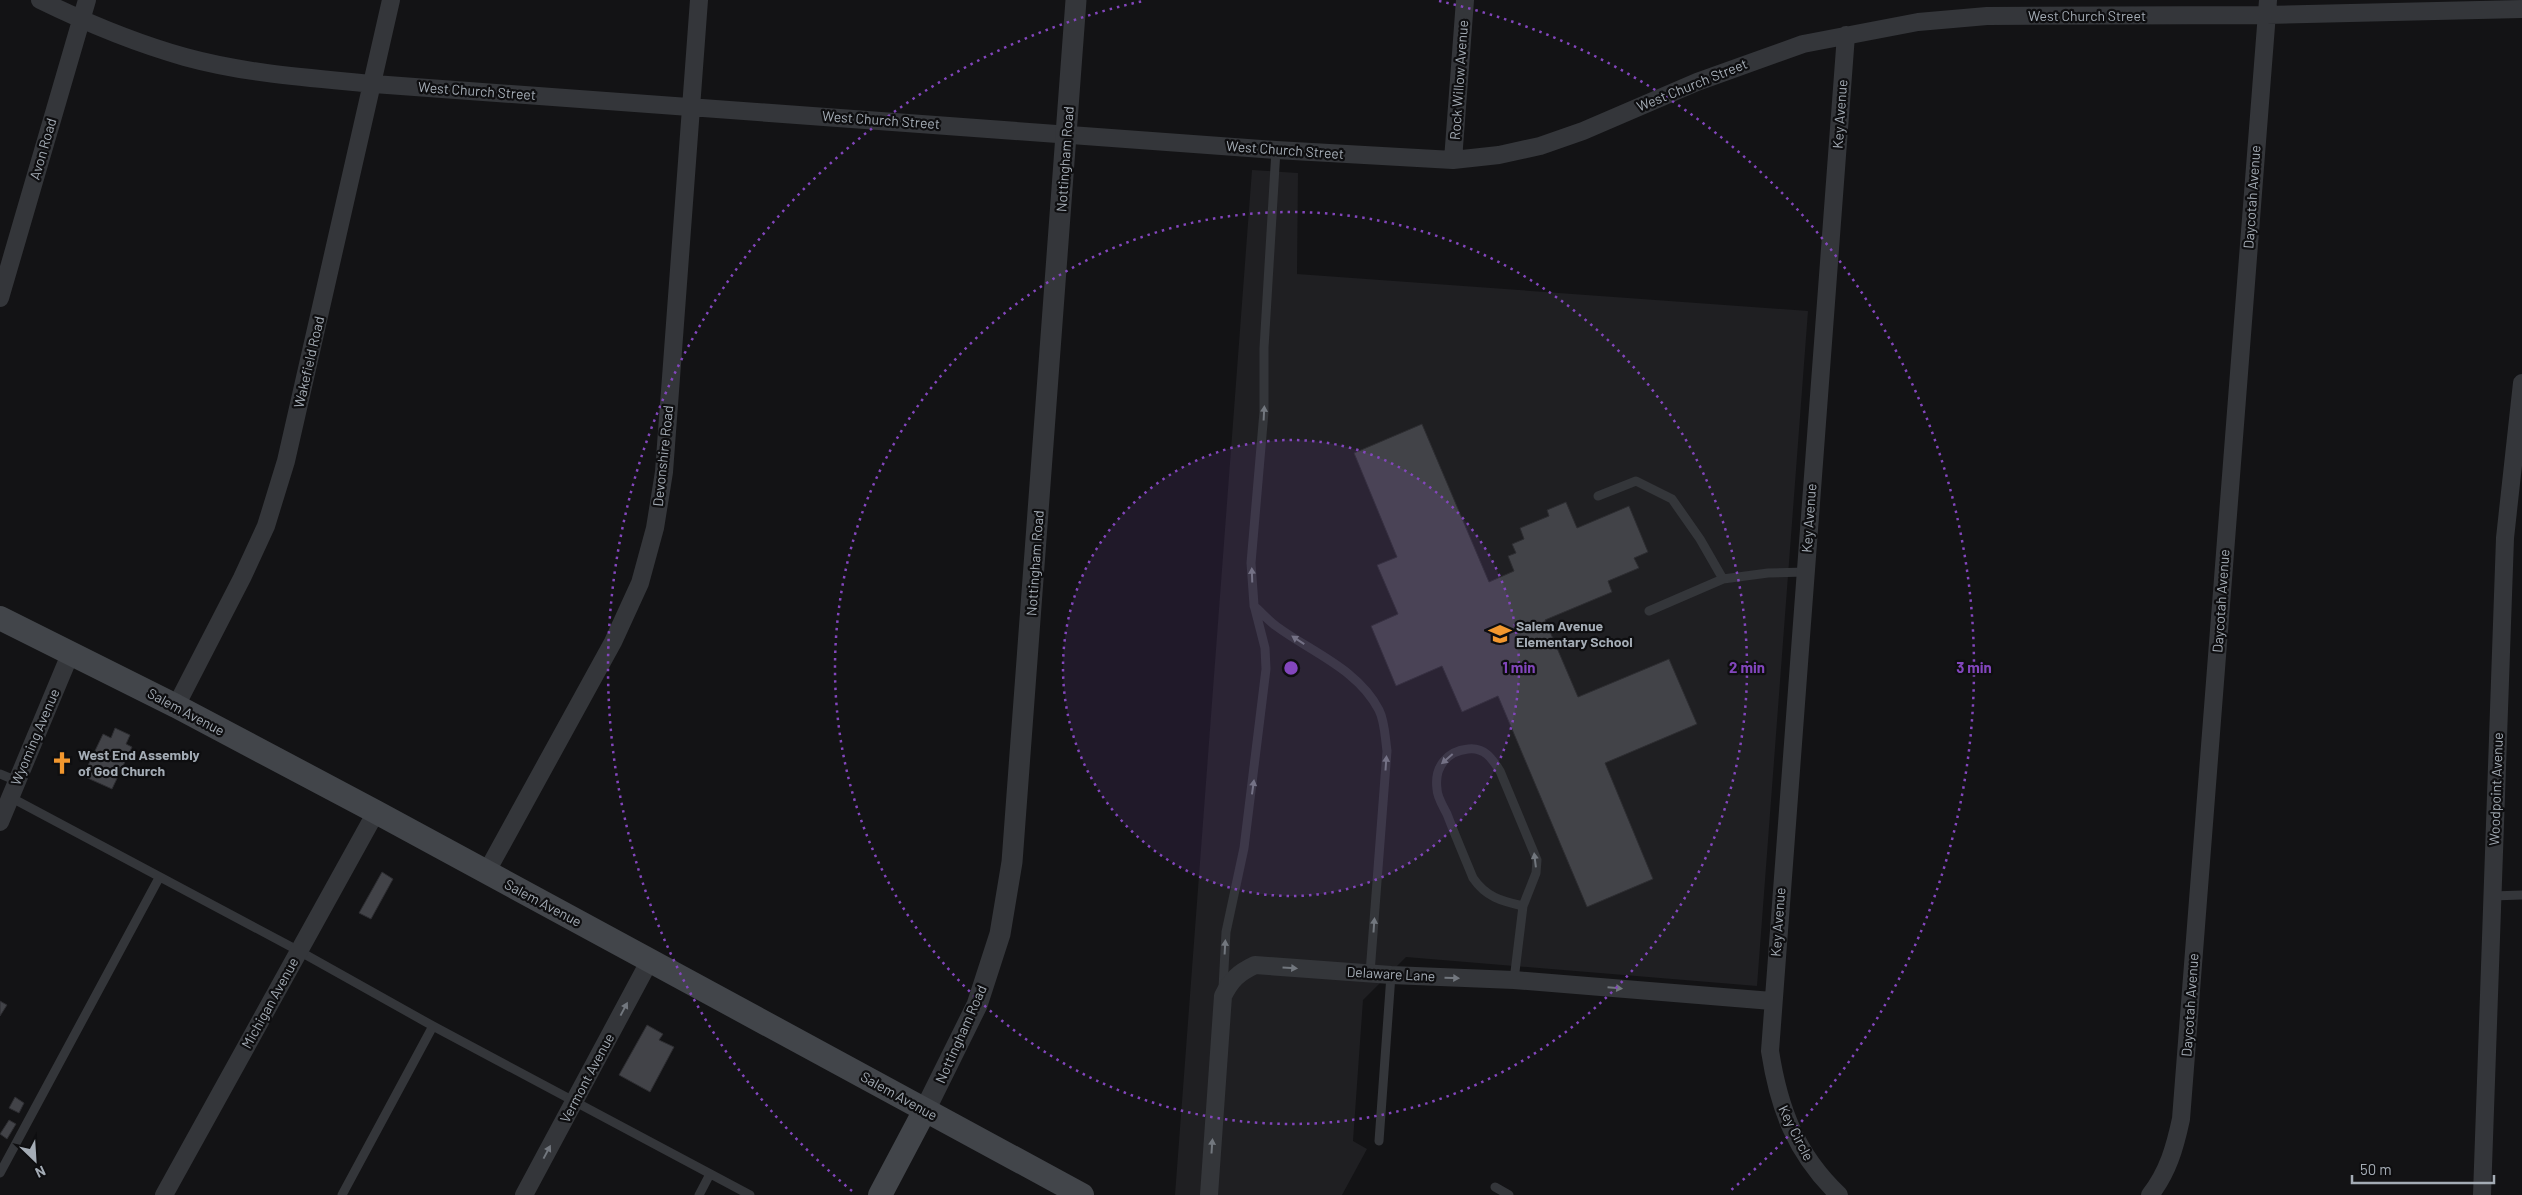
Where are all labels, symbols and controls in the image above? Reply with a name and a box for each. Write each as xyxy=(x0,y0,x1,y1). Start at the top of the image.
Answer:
street label: West Church Street xyxy=(2028,7,2146,24)
street label: Rock Willow Avenue xyxy=(1446,19,1471,141)
street label: West Church Street xyxy=(1634,55,1750,115)
street label: West Church Street xyxy=(418,78,536,103)
street label: Key Avenue xyxy=(1829,79,1850,149)
street label: Nottingham Road xyxy=(1052,106,1077,212)
street label: West Church Street xyxy=(822,107,940,132)
street label: Avon Road xyxy=(26,116,59,182)
street label: West Church Street xyxy=(1226,137,1344,162)
street label: Daycotah Avenue xyxy=(2239,145,2264,249)
street label: Wakefield Road xyxy=(290,314,327,409)
street label: Devonshire Road xyxy=(649,405,676,507)
one-way arrow xyxy=(1260,405,1268,421)
street label: Key Avenue xyxy=(1798,483,1819,553)
street label: Nottingham Road xyxy=(1022,510,1047,616)
street label: Daycotah Avenue xyxy=(2208,549,2233,653)
one-way arrow xyxy=(1247,566,1255,582)
place label: Salem Avenue Elementary School xyxy=(1516,617,1633,650)
school or university icon: Salem Avenue Elementary School xyxy=(1487,621,1513,647)
one-way arrow xyxy=(1291,635,1304,645)
text: 1 min xyxy=(1503,658,1535,676)
text: 2 min xyxy=(1729,658,1765,676)
text: 3 min xyxy=(1956,658,1992,676)
centre of rings xyxy=(1282,659,1300,677)
street label: Salem Avenue xyxy=(145,684,228,739)
street label: Wyoming Avenue xyxy=(6,686,63,788)
street label: Woodpoint Avenue xyxy=(2485,732,2506,846)
place label: West End Assembly of God Church xyxy=(78,746,200,779)
church icon: West End Assembly of God Church xyxy=(49,750,75,776)
one-way arrow xyxy=(1441,753,1454,764)
one-way arrow xyxy=(1382,754,1390,770)
one-way arrow xyxy=(1249,779,1257,795)
one-way arrow xyxy=(1531,852,1539,868)
street label: Salem Avenue xyxy=(502,875,585,930)
street label: Key Avenue xyxy=(1767,887,1788,957)
one-way arrow xyxy=(1370,916,1378,932)
one-way arrow xyxy=(1222,939,1230,955)
street label: Daycotah Avenue xyxy=(2177,953,2202,1057)
street label: Michigan Avenue xyxy=(238,954,302,1051)
street label: Delaware Lane xyxy=(1346,963,1436,984)
one-way arrow xyxy=(1283,964,1299,972)
one-way arrow xyxy=(1445,974,1461,982)
street label: Nottingham Road xyxy=(931,982,990,1086)
one-way arrow xyxy=(1607,984,1623,992)
one-way arrow xyxy=(620,1002,628,1016)
street label: Vermont Avenue xyxy=(556,1030,617,1126)
street label: Salem Avenue xyxy=(858,1068,940,1124)
street label: Key Circle xyxy=(1775,1102,1818,1163)
north arrow xyxy=(10,1135,60,1185)
one-way arrow xyxy=(1208,1138,1216,1154)
one-way arrow xyxy=(543,1145,551,1159)
scale bar xyxy=(2352,1152,2494,1184)
text: 50 m xyxy=(2360,1160,2392,1178)
text: N xyxy=(33,1163,49,1182)

